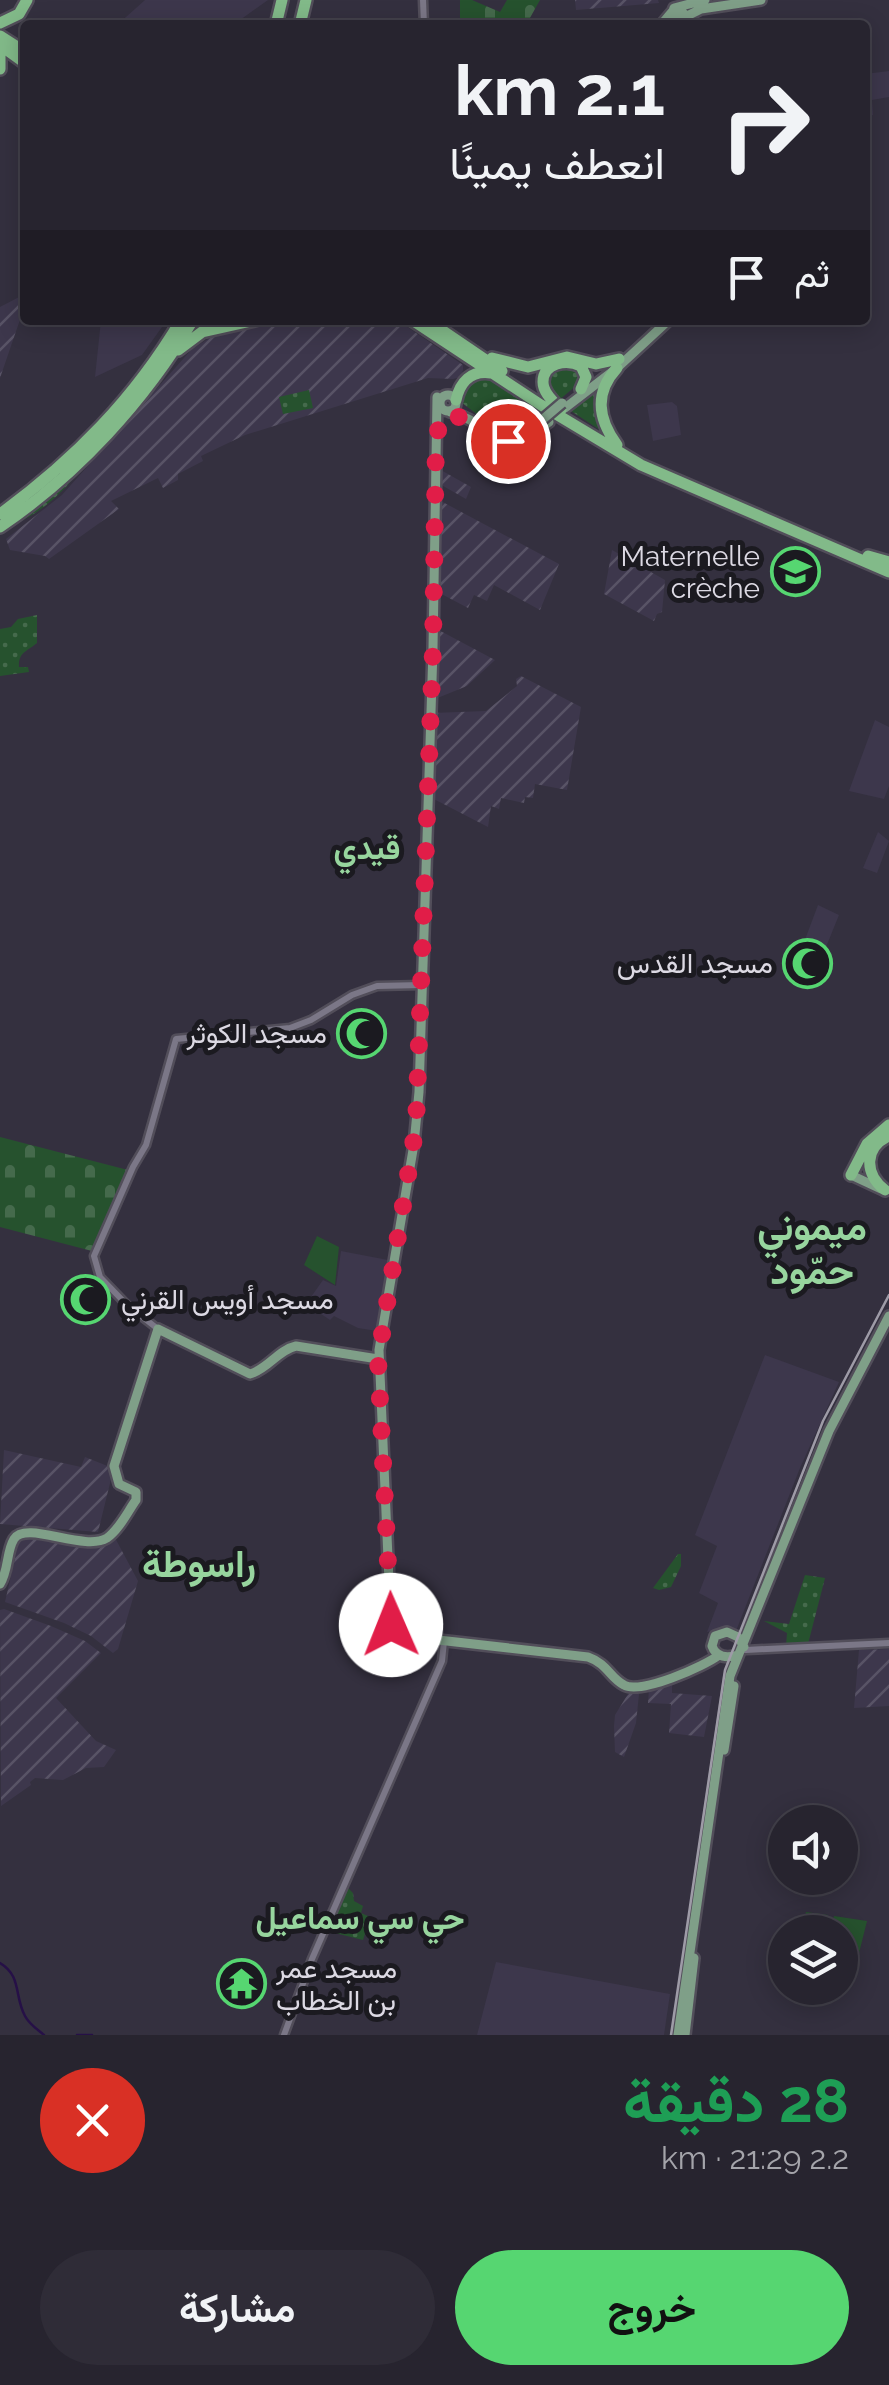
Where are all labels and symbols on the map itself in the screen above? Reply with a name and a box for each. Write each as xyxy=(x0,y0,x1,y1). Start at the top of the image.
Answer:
pin xyxy=(466,399,551,484)
place label: Maternelle crèche xyxy=(621,540,760,605)
school or university icon: Maternelle crèche xyxy=(769,546,821,598)
district label: قيدي xyxy=(333,829,401,874)
mosque icon: مسجد القدس xyxy=(782,937,834,989)
place label: مسجد القدس xyxy=(617,947,773,980)
mosque icon: مسجد الكوثر xyxy=(336,1007,388,1059)
place label: مسجد الكوثر xyxy=(186,1017,327,1051)
district label: ميموني حمّود xyxy=(757,1204,867,1295)
mosque icon: مسجد أويس القرني xyxy=(60,1273,112,1325)
place label: مسجد أويس القرني xyxy=(121,1283,334,1322)
district label: راسوطة xyxy=(142,1541,256,1588)
position arrow xyxy=(339,1573,443,1677)
district label: حي سي سماعيل xyxy=(256,1899,464,1945)
place label: مسجد عمر بن الخطاب xyxy=(275,1952,397,2017)
temple icon: مسجد عمر بن الخطاب xyxy=(215,1958,267,2010)

